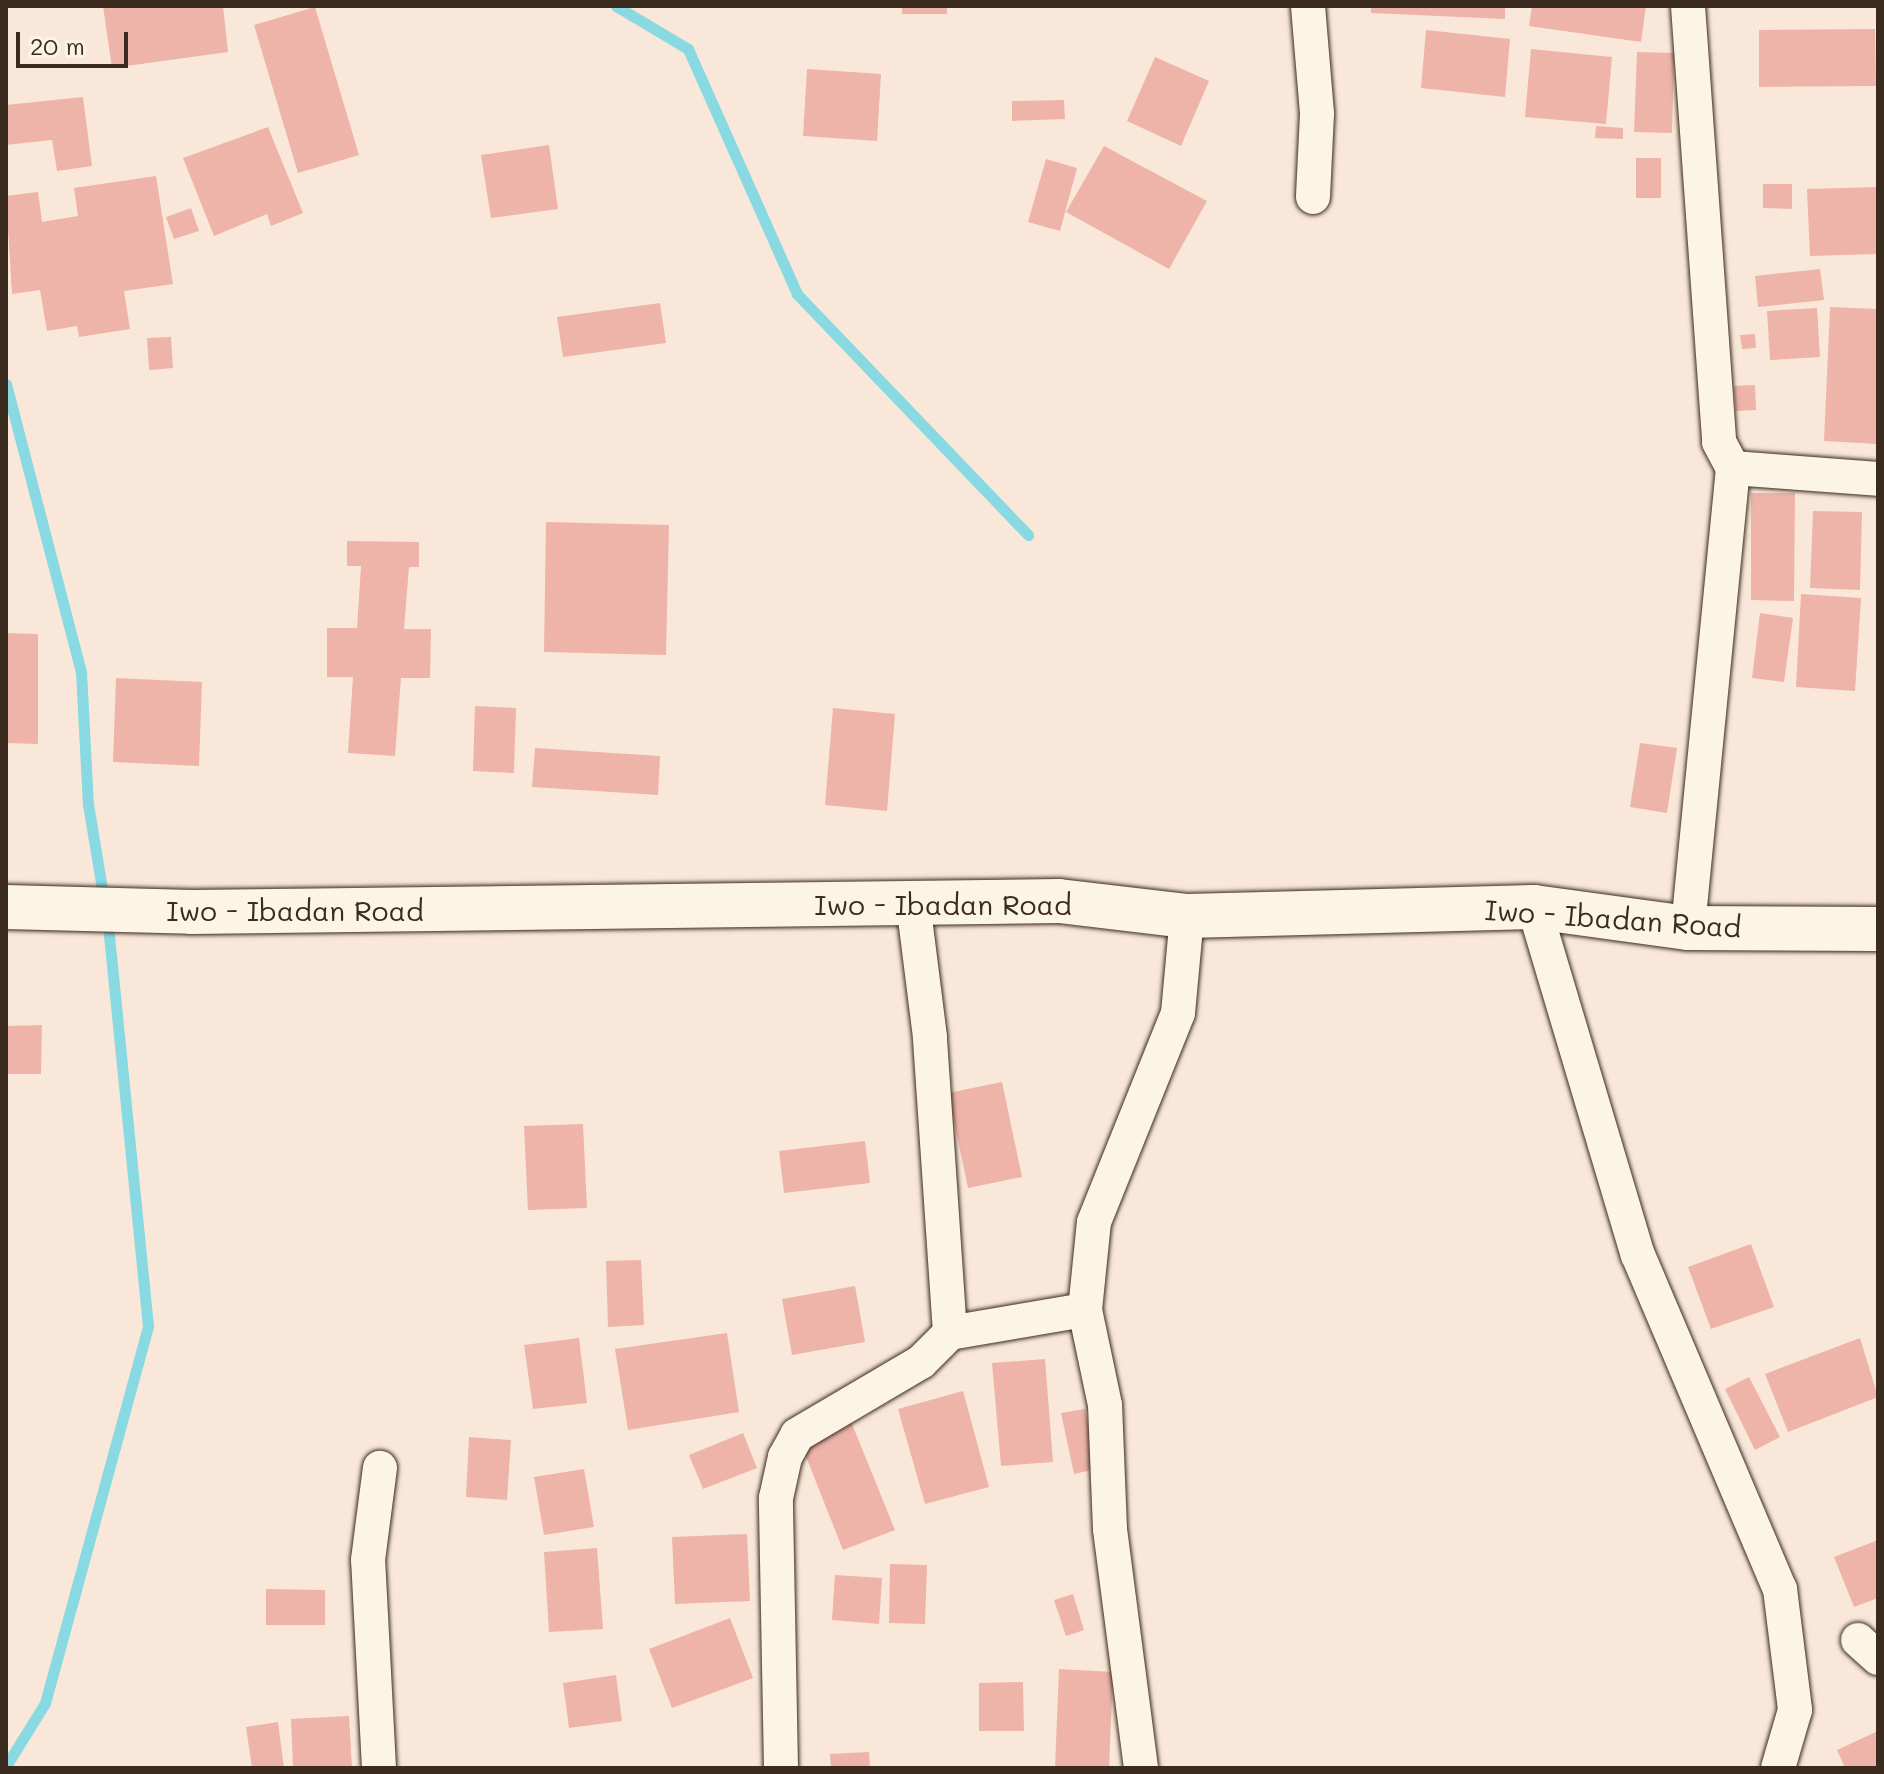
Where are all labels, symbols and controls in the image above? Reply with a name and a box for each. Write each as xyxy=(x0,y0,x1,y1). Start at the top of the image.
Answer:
scale bar xyxy=(20,16,132,66)
text: 20 m xyxy=(30,30,85,61)
street label: Iwo - Ibadan Road xyxy=(814,887,1072,921)
street label: Iwo - Ibadan Road xyxy=(1483,892,1743,944)
street label: Iwo - Ibadan Road xyxy=(166,893,424,927)

